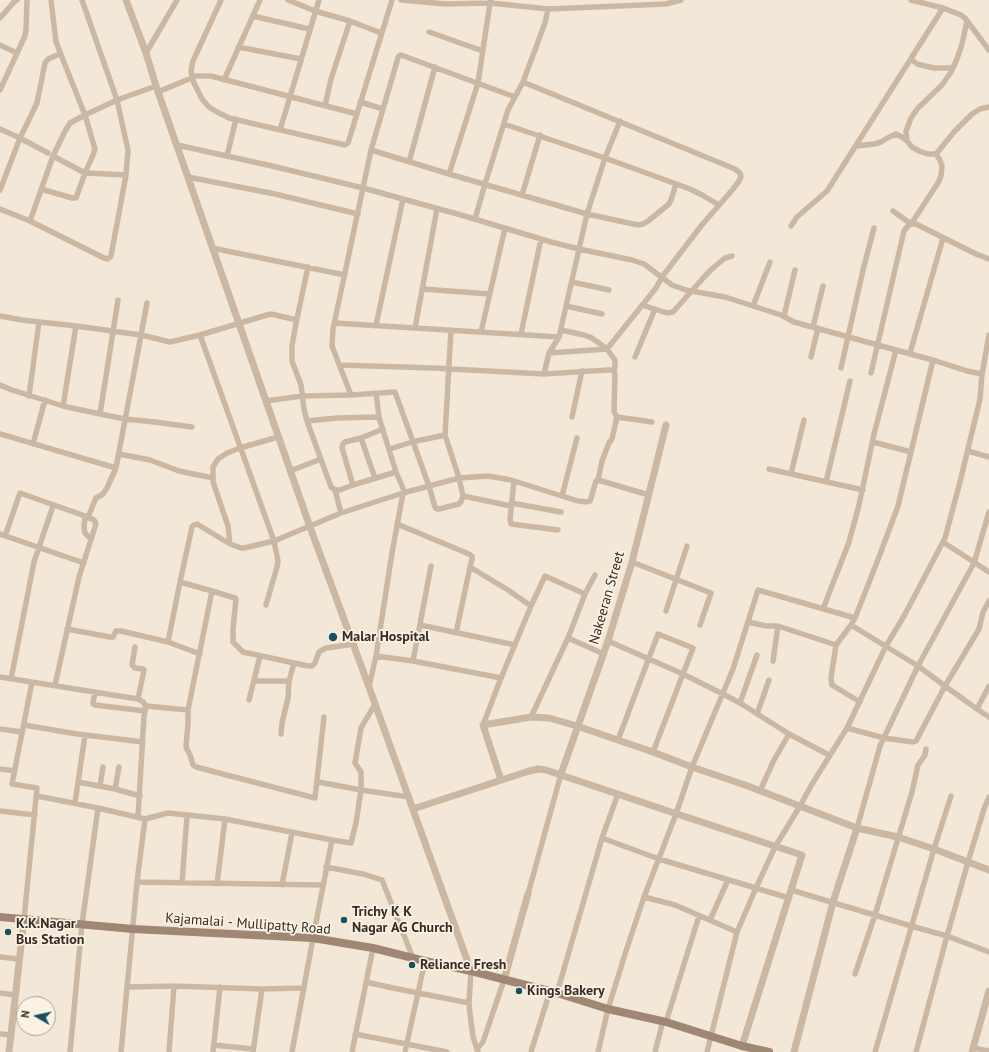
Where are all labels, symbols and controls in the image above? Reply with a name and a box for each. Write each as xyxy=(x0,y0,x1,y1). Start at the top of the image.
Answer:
street label: Nakeeran Street xyxy=(586,550,628,646)
place label: Malar Hospital xyxy=(342,629,429,645)
marker: Malar Hospital xyxy=(327,631,339,643)
place label: Trichy K K Nagar AG Church xyxy=(352,904,453,936)
street label: Kajamalai - Mullipatty Road xyxy=(165,910,331,938)
marker: Trichy K K Nagar AG Church xyxy=(339,915,349,925)
place label: K.K.Nagar Bus Station xyxy=(16,916,84,948)
marker: K.K.Nagar Bus Station xyxy=(3,927,13,937)
place label: Reliance Fresh xyxy=(420,957,506,973)
marker: Reliance Fresh xyxy=(407,960,417,970)
place label: Kings Bakery xyxy=(527,983,605,999)
marker: Kings Bakery xyxy=(514,986,524,996)
north arrow xyxy=(16,996,56,1036)
text: N xyxy=(18,1010,33,1019)

